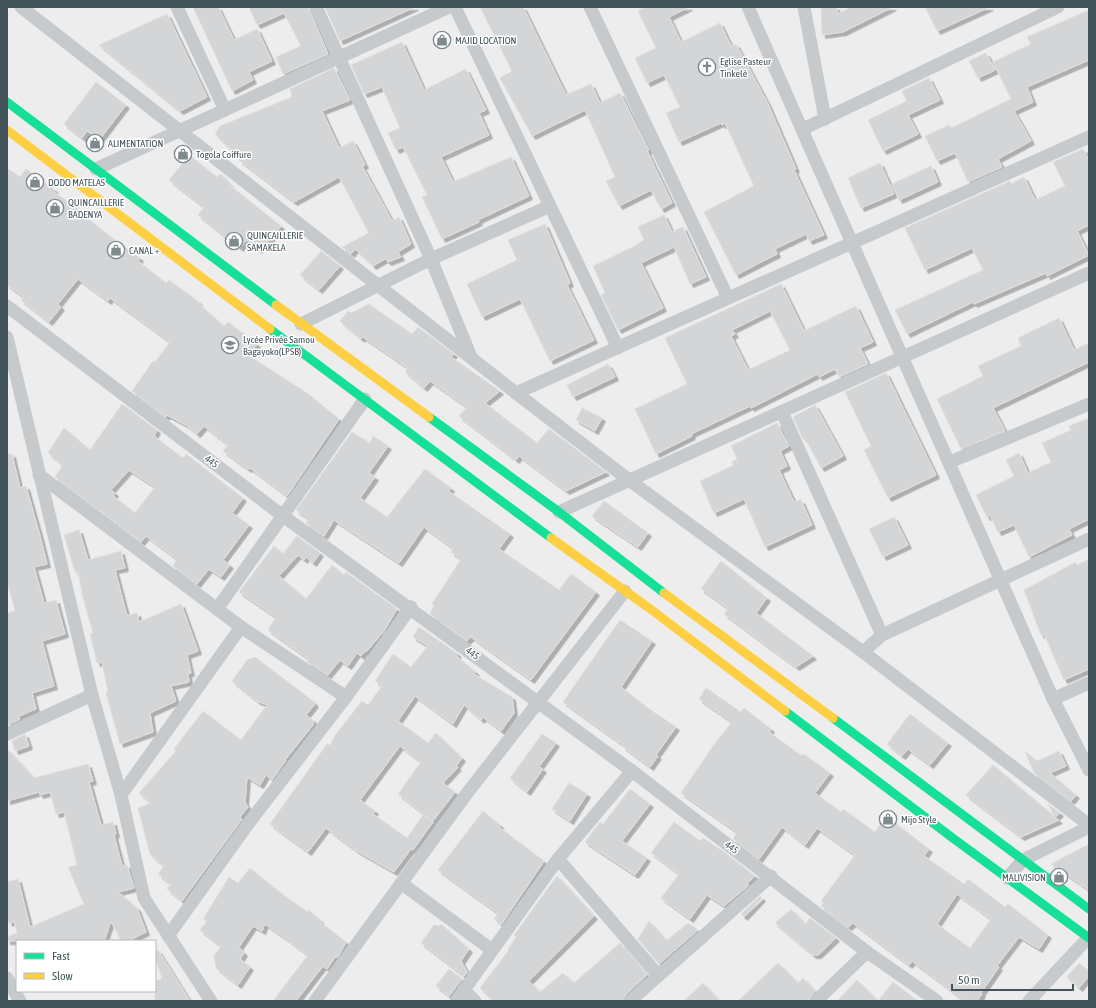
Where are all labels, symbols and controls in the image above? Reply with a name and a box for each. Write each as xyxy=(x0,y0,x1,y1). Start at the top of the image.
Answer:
shop icon: MAJID LOCATION xyxy=(432,30,452,50)
place label: MAJID LOCATION xyxy=(455,35,517,46)
place label: Eglise Pasteur Tinkelé xyxy=(720,56,772,79)
church icon: Eglise Pasteur Tinkelé xyxy=(697,57,717,77)
shop icon: ALIMENTATION xyxy=(85,133,105,153)
place label: ALIMENTATION xyxy=(108,138,163,149)
shop icon: Togola Coiffure xyxy=(173,144,193,164)
place label: Togola Coiffure xyxy=(196,149,252,160)
shop icon: DODO MATELAS xyxy=(25,172,45,192)
place label: DODO MATELAS xyxy=(48,177,105,188)
place label: QUINCAILLERIE BADENYA xyxy=(68,197,125,220)
shop icon: QUINCAILLERIE BADENYA xyxy=(45,198,65,218)
place label: QUINCAILLERIE SAMAKELA xyxy=(247,230,304,253)
shop icon: QUINCAILLERIE SAMAKELA xyxy=(224,231,244,251)
shop icon: CANAL + xyxy=(106,240,126,260)
place label: CANAL + xyxy=(129,245,160,256)
place label: Lycée Privée Samou Bagayoko(LPSB) xyxy=(243,334,315,357)
school or university icon: Lycée Privée Samou Bagayoko(LPSB) xyxy=(220,335,240,355)
street label: 445 xyxy=(203,453,221,470)
street label: 445 xyxy=(464,645,482,662)
shop icon: Mijo Style xyxy=(878,809,898,829)
place label: Mijo Style xyxy=(901,814,937,825)
street label: 445 xyxy=(723,839,741,856)
shop icon: MALIVISION xyxy=(1049,867,1069,887)
place label: MALIVISION xyxy=(1002,872,1046,883)
legend xyxy=(16,940,156,992)
text: Fast xyxy=(52,949,70,963)
scale bar xyxy=(952,966,1073,992)
text: Slow xyxy=(52,969,73,983)
text: 50 m xyxy=(958,973,980,987)

